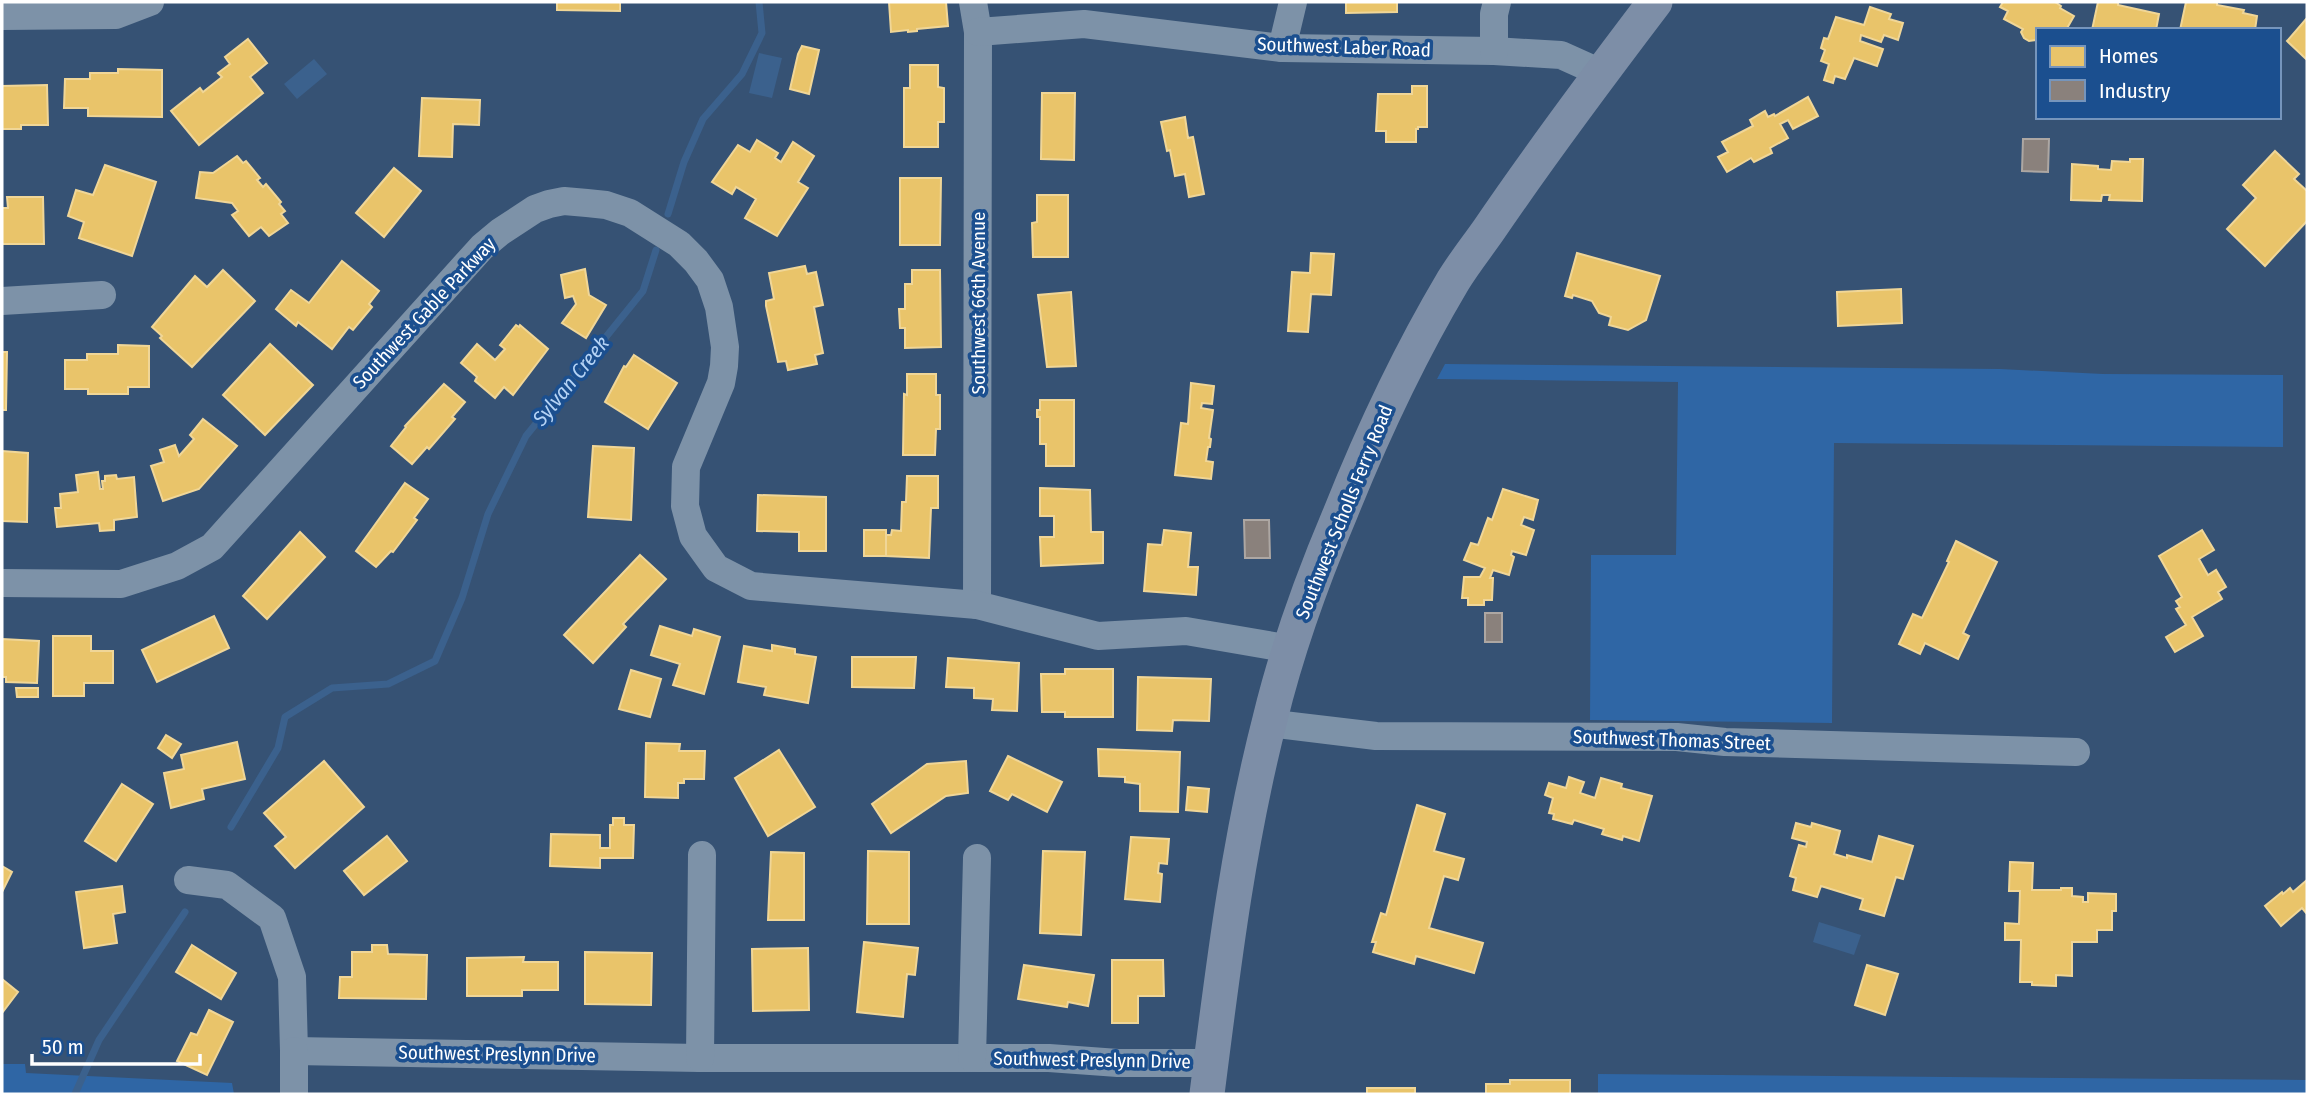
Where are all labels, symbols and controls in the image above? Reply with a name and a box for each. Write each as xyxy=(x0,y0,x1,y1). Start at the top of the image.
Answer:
legend xyxy=(2036,28,2281,119)
street label: Southwest Laber Road xyxy=(1257,32,1431,62)
text: Homes xyxy=(2099,43,2158,69)
text: Industry xyxy=(2099,78,2171,104)
street label: Southwest 66th Avenue xyxy=(967,212,990,394)
street label: Southwest Gable Parkway xyxy=(348,232,501,394)
water label: Sylvan Creek xyxy=(526,331,615,432)
street label: Southwest Scholls Ferry Road xyxy=(1290,402,1398,622)
street label: Southwest Thomas Street xyxy=(1573,725,1772,755)
scale bar xyxy=(32,1023,200,1066)
text: 50 m xyxy=(42,1034,84,1060)
street label: Southwest Preslynn Drive xyxy=(398,1041,596,1067)
street label: Southwest Preslynn Drive xyxy=(993,1047,1191,1073)

